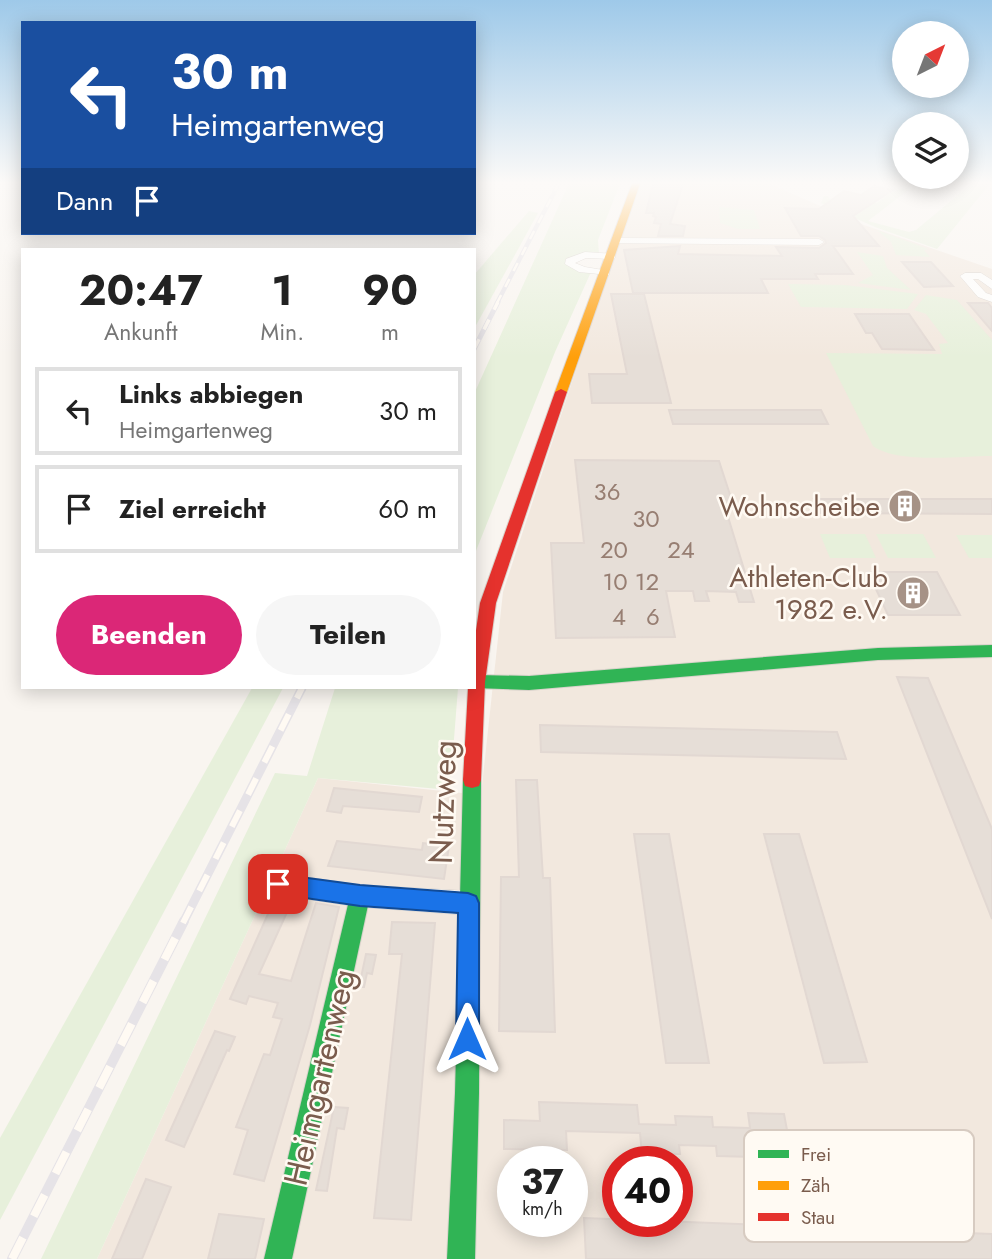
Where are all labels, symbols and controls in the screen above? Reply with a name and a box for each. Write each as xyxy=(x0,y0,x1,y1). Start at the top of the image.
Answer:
north arrow xyxy=(892,21,970,98)
map controls xyxy=(892,21,969,189)
text: 30 m xyxy=(171,37,289,107)
icon: left xyxy=(56,49,147,140)
text: Heimgartenweg xyxy=(171,102,385,148)
button: layers xyxy=(892,112,969,189)
text: Dann xyxy=(56,182,114,220)
icon: arrive xyxy=(128,182,166,220)
text: 20:47 xyxy=(79,260,203,321)
text: 1 xyxy=(272,260,293,321)
text: 90 xyxy=(362,260,418,321)
text: Ankunft xyxy=(104,315,177,349)
text: Min. xyxy=(261,315,304,349)
text: m xyxy=(381,315,399,349)
text: Links abbiegen xyxy=(119,375,303,413)
icon: left xyxy=(60,392,98,430)
text: 30 m xyxy=(379,392,437,430)
text: Heimgartenweg xyxy=(119,413,273,447)
house number: 36 xyxy=(594,474,620,509)
place label: Wohnscheibe xyxy=(718,486,880,527)
building icon: Wohnscheibe xyxy=(886,487,924,525)
icon: arrive xyxy=(60,490,98,528)
text: Ziel erreicht xyxy=(119,490,266,528)
text: 60 m xyxy=(378,490,437,528)
house number: 30 xyxy=(632,501,660,536)
house number: 20 xyxy=(600,532,628,567)
house number: 24 xyxy=(667,532,695,567)
place label: Athleten-Club 1982 e.V. xyxy=(729,557,888,630)
house number: 10 xyxy=(602,564,628,599)
house number: 12 xyxy=(635,564,659,599)
building icon: Athleten-Club 1982 e.V. xyxy=(894,574,932,612)
button: Beenden xyxy=(56,595,242,675)
button: Teilen xyxy=(256,595,441,675)
house number: 4 xyxy=(612,599,626,634)
house number: 6 xyxy=(646,599,660,634)
street label: Nutzweg xyxy=(417,739,468,865)
pin xyxy=(248,854,308,914)
icon: arrive xyxy=(259,865,297,903)
street label: Heimgartenweg xyxy=(272,964,367,1190)
position arrow xyxy=(430,1002,504,1076)
legend xyxy=(744,1130,974,1242)
text: Frei xyxy=(801,1141,831,1168)
speed limit sign: 40 xyxy=(602,1146,693,1237)
text: 37 xyxy=(521,1157,564,1207)
text: Zäh xyxy=(801,1172,831,1199)
text: km/h xyxy=(522,1196,563,1222)
text: Stau xyxy=(801,1204,835,1231)

